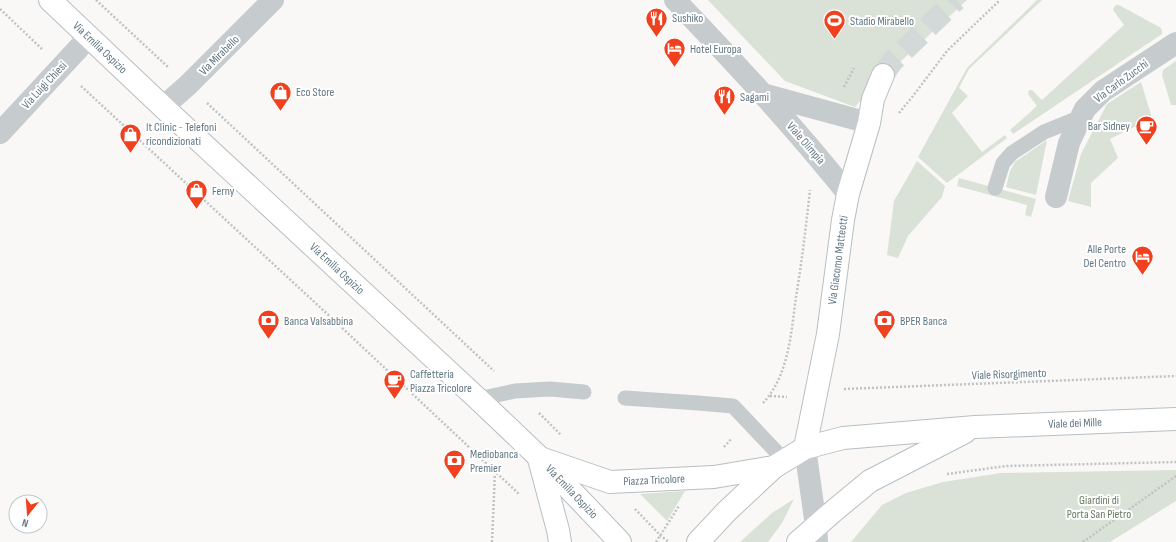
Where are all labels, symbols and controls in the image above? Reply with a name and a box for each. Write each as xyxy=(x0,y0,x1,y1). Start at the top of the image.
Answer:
restaurant icon: Sushiko xyxy=(643,5,669,38)
sports icon: Stadio Mirabello xyxy=(822,8,848,41)
place label: Sushiko xyxy=(672,11,703,26)
place label: Stadio Mirabello xyxy=(850,14,914,29)
street label: Via Emilia Ospizio xyxy=(69,19,130,77)
street label: Via Mirabello xyxy=(196,32,243,79)
hotel icon: Hotel Europa xyxy=(661,36,687,69)
place label: Hotel Europa xyxy=(690,42,742,57)
street label: Via Carlo Zucchi xyxy=(1091,57,1151,106)
street label: Via Luigi Chiesi xyxy=(19,59,70,112)
shop icon: Eco Store xyxy=(267,79,293,112)
restaurant icon: Sagami xyxy=(712,84,738,117)
place label: Eco Store xyxy=(296,85,334,100)
place label: Sagami xyxy=(740,90,769,105)
cafe icon: Bar Sidney xyxy=(1133,113,1159,146)
street label: Viale Olimpia xyxy=(783,119,828,168)
place label: Bar Sidney xyxy=(1088,119,1130,134)
place label: It Clinic - Telefoni ricondizionati xyxy=(146,120,216,149)
shop icon: It Clinic - Telefoni ricondizionati xyxy=(117,121,143,154)
shop icon: Ferny xyxy=(184,178,210,211)
place label: Ferny xyxy=(212,184,235,199)
street label: Via Giacomo Matteotti xyxy=(825,214,852,306)
street label: Via Emilia Ospizio xyxy=(306,240,367,298)
place label: Alle Porte Del Centro xyxy=(1083,242,1126,271)
hotel icon: Alle Porte Del Centro xyxy=(1129,243,1155,276)
bank icon: Banca Valsabbina xyxy=(256,308,282,341)
bank icon: BPER Banca xyxy=(871,308,897,341)
place label: Banca Valsabbina xyxy=(284,314,353,329)
place label: BPER Banca xyxy=(900,314,948,329)
street label: Viale Risorgimento xyxy=(971,366,1047,383)
place label: Caffetteria Piazza Tricolore xyxy=(410,367,472,396)
cafe icon: Caffetteria Piazza Tricolore xyxy=(382,368,408,401)
street label: Viale dei Mille xyxy=(1048,415,1102,432)
place label: Mediobanca Premier xyxy=(470,447,519,476)
bank icon: Mediobanca Premier xyxy=(441,448,467,481)
street label: Via Emilia Ospizio xyxy=(542,462,601,522)
street label: Piazza Tricolore xyxy=(623,471,686,489)
park label: Giardini di Porta San Pietro xyxy=(1067,493,1131,522)
north arrow xyxy=(8,494,48,534)
text: N xyxy=(20,516,30,530)

